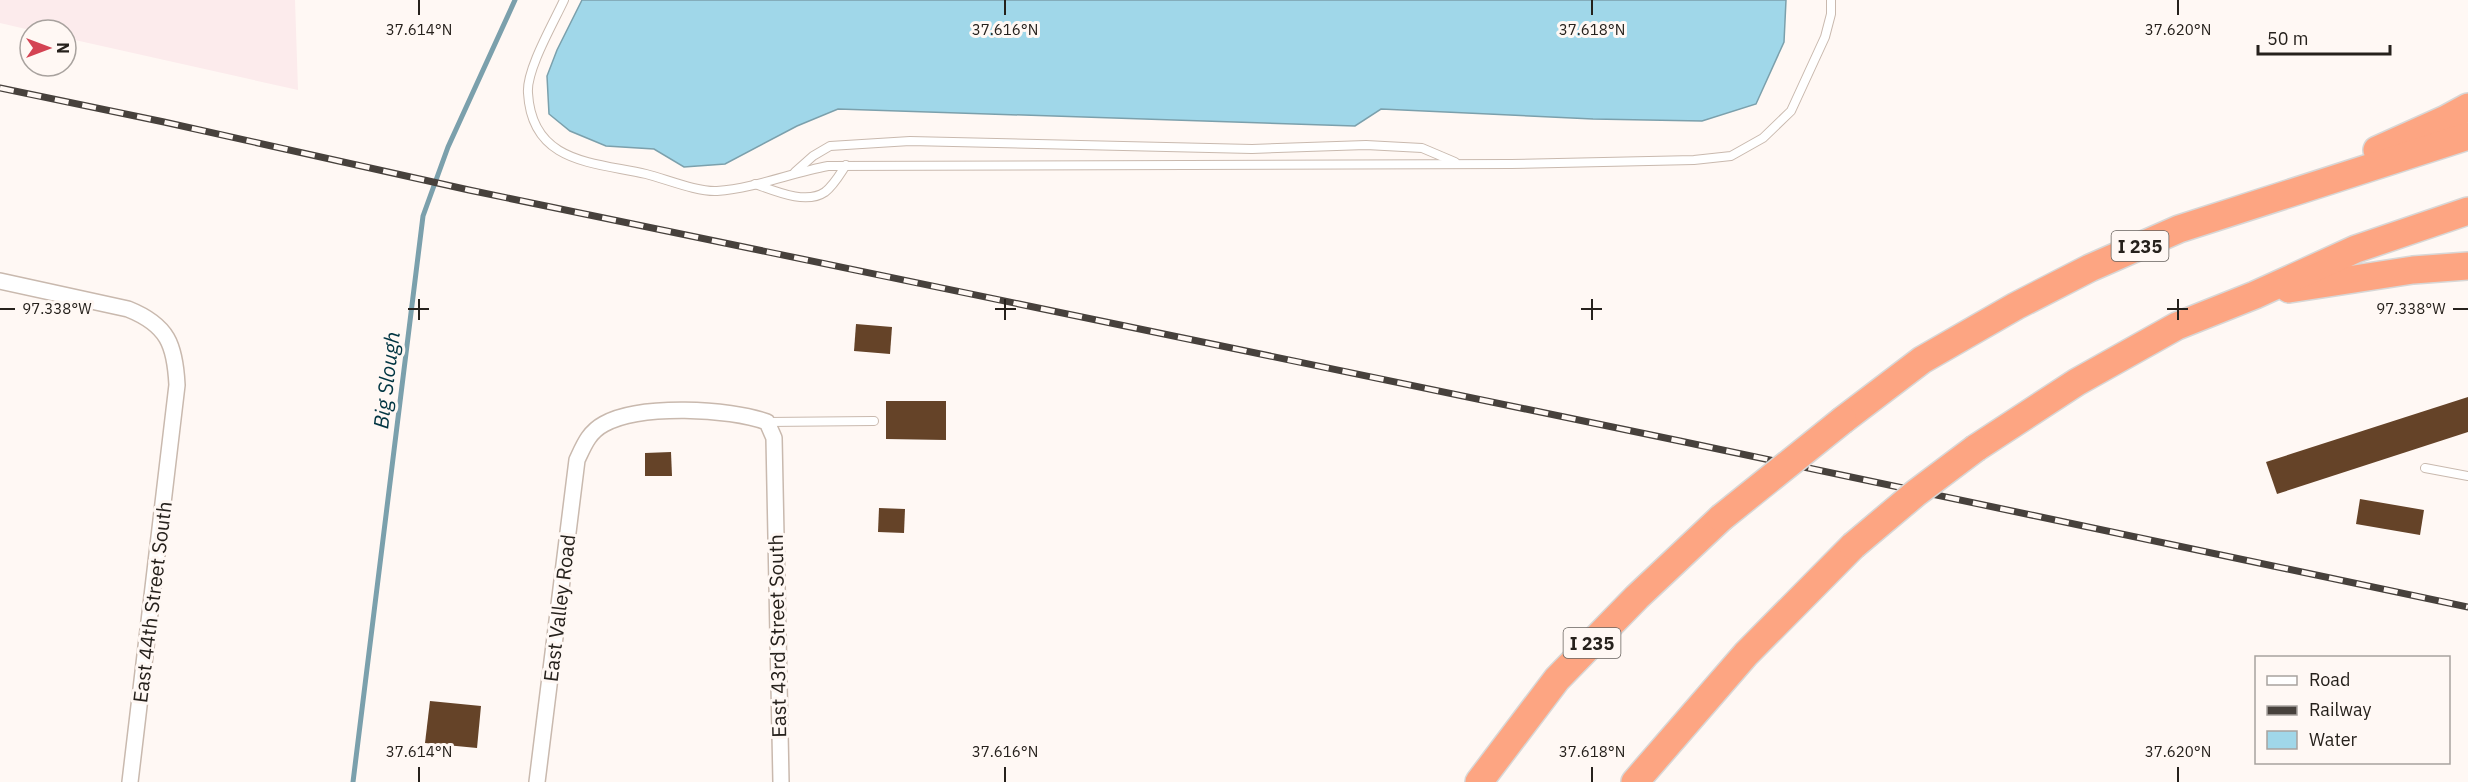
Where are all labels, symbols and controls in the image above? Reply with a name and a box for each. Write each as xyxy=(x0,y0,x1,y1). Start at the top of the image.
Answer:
north arrow xyxy=(18,18,78,78)
scale bar xyxy=(2258,18,2390,56)
text: 37.614°N xyxy=(386,20,452,39)
text: 37.616°N xyxy=(972,20,1038,39)
text: 37.618°N xyxy=(1559,20,1625,39)
text: 37.620°N xyxy=(2145,20,2211,39)
text: 50 m xyxy=(2267,27,2309,50)
text: N xyxy=(53,42,73,54)
road number: I 235 xyxy=(2112,231,2168,261)
text: 97.338°W xyxy=(22,299,92,318)
text: 97.338°W xyxy=(2376,299,2446,318)
water label: Big Slough xyxy=(366,330,406,430)
street label: East 44th Street South xyxy=(126,500,178,704)
street label: East Valley Road xyxy=(537,533,581,683)
street label: East 43rd Street South xyxy=(762,534,792,738)
road number: I 235 xyxy=(1564,628,1620,658)
legend xyxy=(2255,656,2450,764)
text: Road xyxy=(2309,668,2350,691)
text: Railway xyxy=(2309,698,2371,721)
text: Water xyxy=(2309,728,2358,751)
text: 37.614°N xyxy=(386,742,452,761)
text: 37.616°N xyxy=(972,742,1038,761)
text: 37.618°N xyxy=(1559,742,1625,761)
text: 37.620°N xyxy=(2145,742,2211,761)

